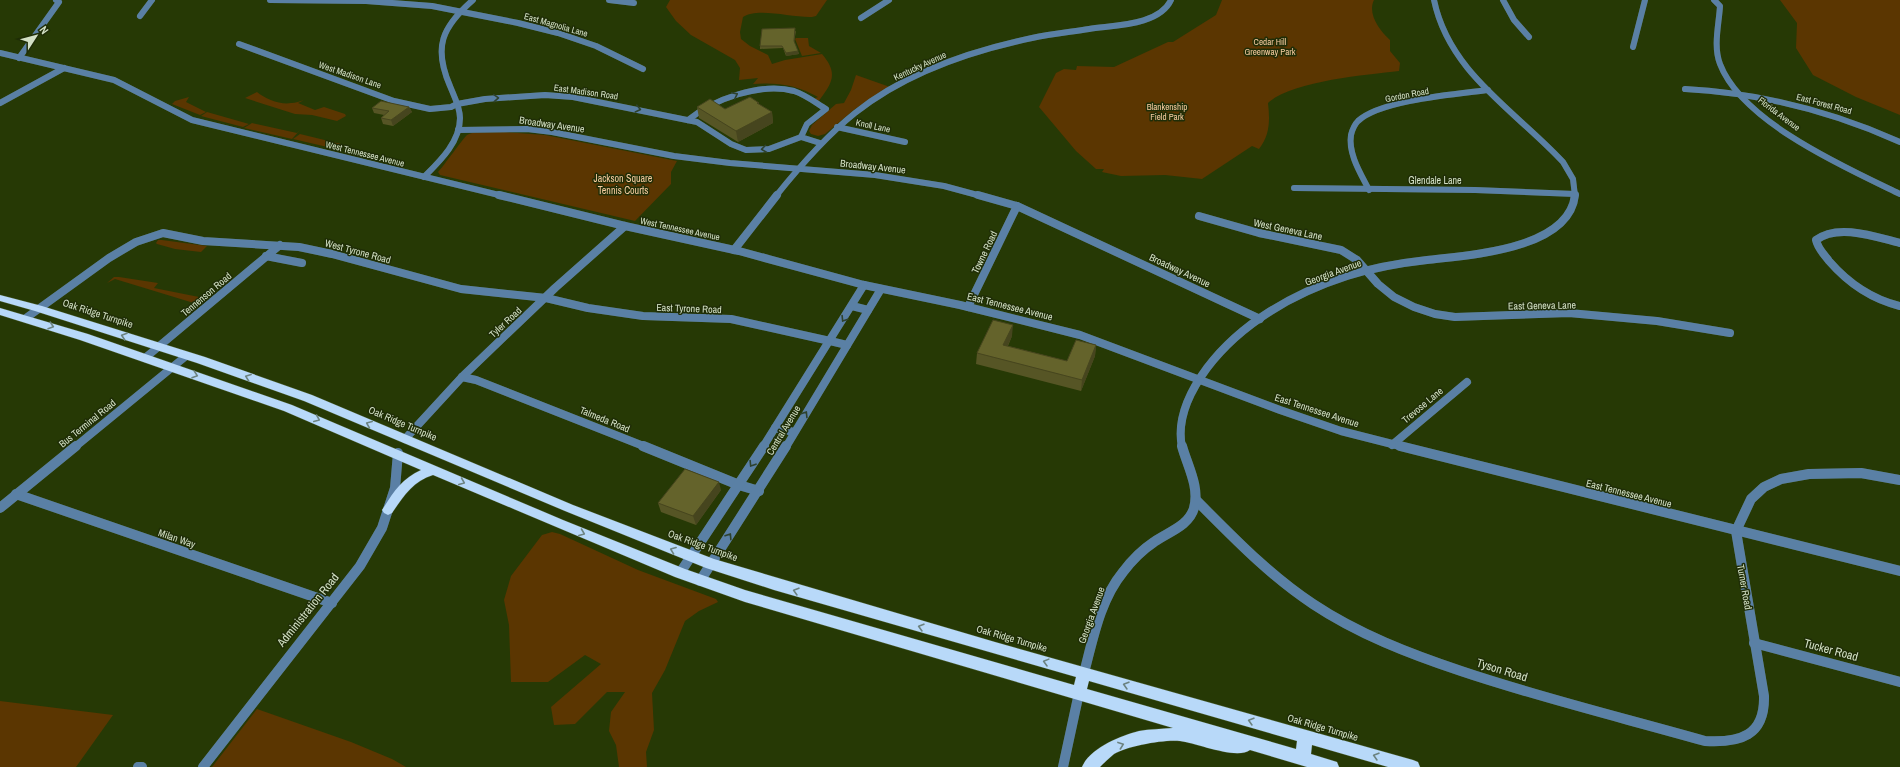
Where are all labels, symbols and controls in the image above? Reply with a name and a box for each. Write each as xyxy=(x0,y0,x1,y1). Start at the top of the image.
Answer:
street label: East Magnolia Lane xyxy=(523,10,589,40)
north arrow xyxy=(16,16,56,56)
text: N xyxy=(37,23,52,37)
park label: Cedar Hill Greenway Park xyxy=(1245,36,1296,58)
street label: Kentucky Avenue xyxy=(892,49,948,83)
street label: West Madison Lane xyxy=(317,59,383,91)
street label: East Madison Road xyxy=(553,82,619,102)
street label: Gordon Road xyxy=(1384,85,1430,105)
street label: East Forest Road xyxy=(1795,91,1853,117)
one-way arrow xyxy=(731,92,738,100)
one-way arrow xyxy=(493,94,499,103)
street label: Florida Avenue xyxy=(1756,94,1802,134)
park label: Blankenship Field Park xyxy=(1147,101,1187,123)
one-way arrow xyxy=(635,105,642,113)
street label: Broadway Avenue xyxy=(518,113,586,136)
street label: Knoll Lane xyxy=(855,117,891,135)
street label: West Tennessee Avenue xyxy=(324,138,406,170)
one-way arrow xyxy=(761,144,767,153)
street label: Broadway Avenue xyxy=(839,157,907,176)
park label: Jackson Square Tennis Courts xyxy=(594,172,653,197)
street label: Glendale Lane xyxy=(1408,174,1462,187)
street label: West Tennessee Avenue xyxy=(639,215,721,243)
street label: West Geneva Lane xyxy=(1252,216,1324,243)
street label: Towne Road xyxy=(969,229,1000,276)
street label: West Tyrone Road xyxy=(324,236,392,267)
street label: Broadway Avenue xyxy=(1147,251,1213,290)
street label: Georgia Avenue xyxy=(1303,256,1364,289)
street label: Tennenson Road xyxy=(178,269,234,319)
street label: East Tennessee Avenue xyxy=(966,290,1054,324)
street label: Oak Ridge Turnpike xyxy=(61,296,135,331)
street label: East Geneva Lane xyxy=(1508,298,1577,313)
street label: East Tyrone Road xyxy=(656,301,722,316)
street label: Tyler Road xyxy=(486,304,524,341)
one-way arrow xyxy=(841,314,848,321)
one-way arrow xyxy=(47,321,54,330)
one-way arrow xyxy=(121,332,128,341)
one-way arrow xyxy=(191,370,198,379)
one-way arrow xyxy=(244,373,251,381)
street label: Trevose Lane xyxy=(1399,384,1446,426)
street label: East Tennessee Avenue xyxy=(1273,391,1361,430)
street label: Bus Terminal Road xyxy=(56,396,118,450)
street label: Oak Ridge Turnpike xyxy=(367,403,439,444)
street label: Central Avenue xyxy=(763,403,804,458)
street label: Talmeda Road xyxy=(578,404,632,435)
one-way arrow xyxy=(800,411,808,418)
one-way arrow xyxy=(313,415,320,423)
one-way arrow xyxy=(365,420,372,428)
one-way arrow xyxy=(750,460,757,467)
street label: East Tennessee Avenue xyxy=(1585,477,1673,511)
one-way arrow xyxy=(458,478,465,486)
street label: Milan Way xyxy=(157,526,198,551)
street label: Oak Ridge Turnpike xyxy=(666,527,740,564)
one-way arrow xyxy=(578,528,585,536)
one-way arrow xyxy=(725,533,732,540)
one-way arrow xyxy=(670,546,677,554)
street label: Turner Road xyxy=(1734,564,1755,611)
street label: Administration Road xyxy=(273,570,343,651)
street label: Georgia Avenue xyxy=(1075,585,1108,645)
one-way arrow xyxy=(793,587,800,596)
street label: Oak Ridge Turnpike xyxy=(975,622,1049,655)
one-way arrow xyxy=(918,623,925,632)
street label: Tucker Road xyxy=(1802,635,1860,665)
street label: Tyson Road xyxy=(1475,655,1529,685)
one-way arrow xyxy=(1043,659,1049,667)
one-way arrow xyxy=(1123,681,1130,690)
street label: Oak Ridge Turnpike xyxy=(1286,711,1360,744)
one-way arrow xyxy=(1248,717,1255,726)
one-way arrow xyxy=(1117,741,1124,750)
one-way arrow xyxy=(1373,752,1380,761)

